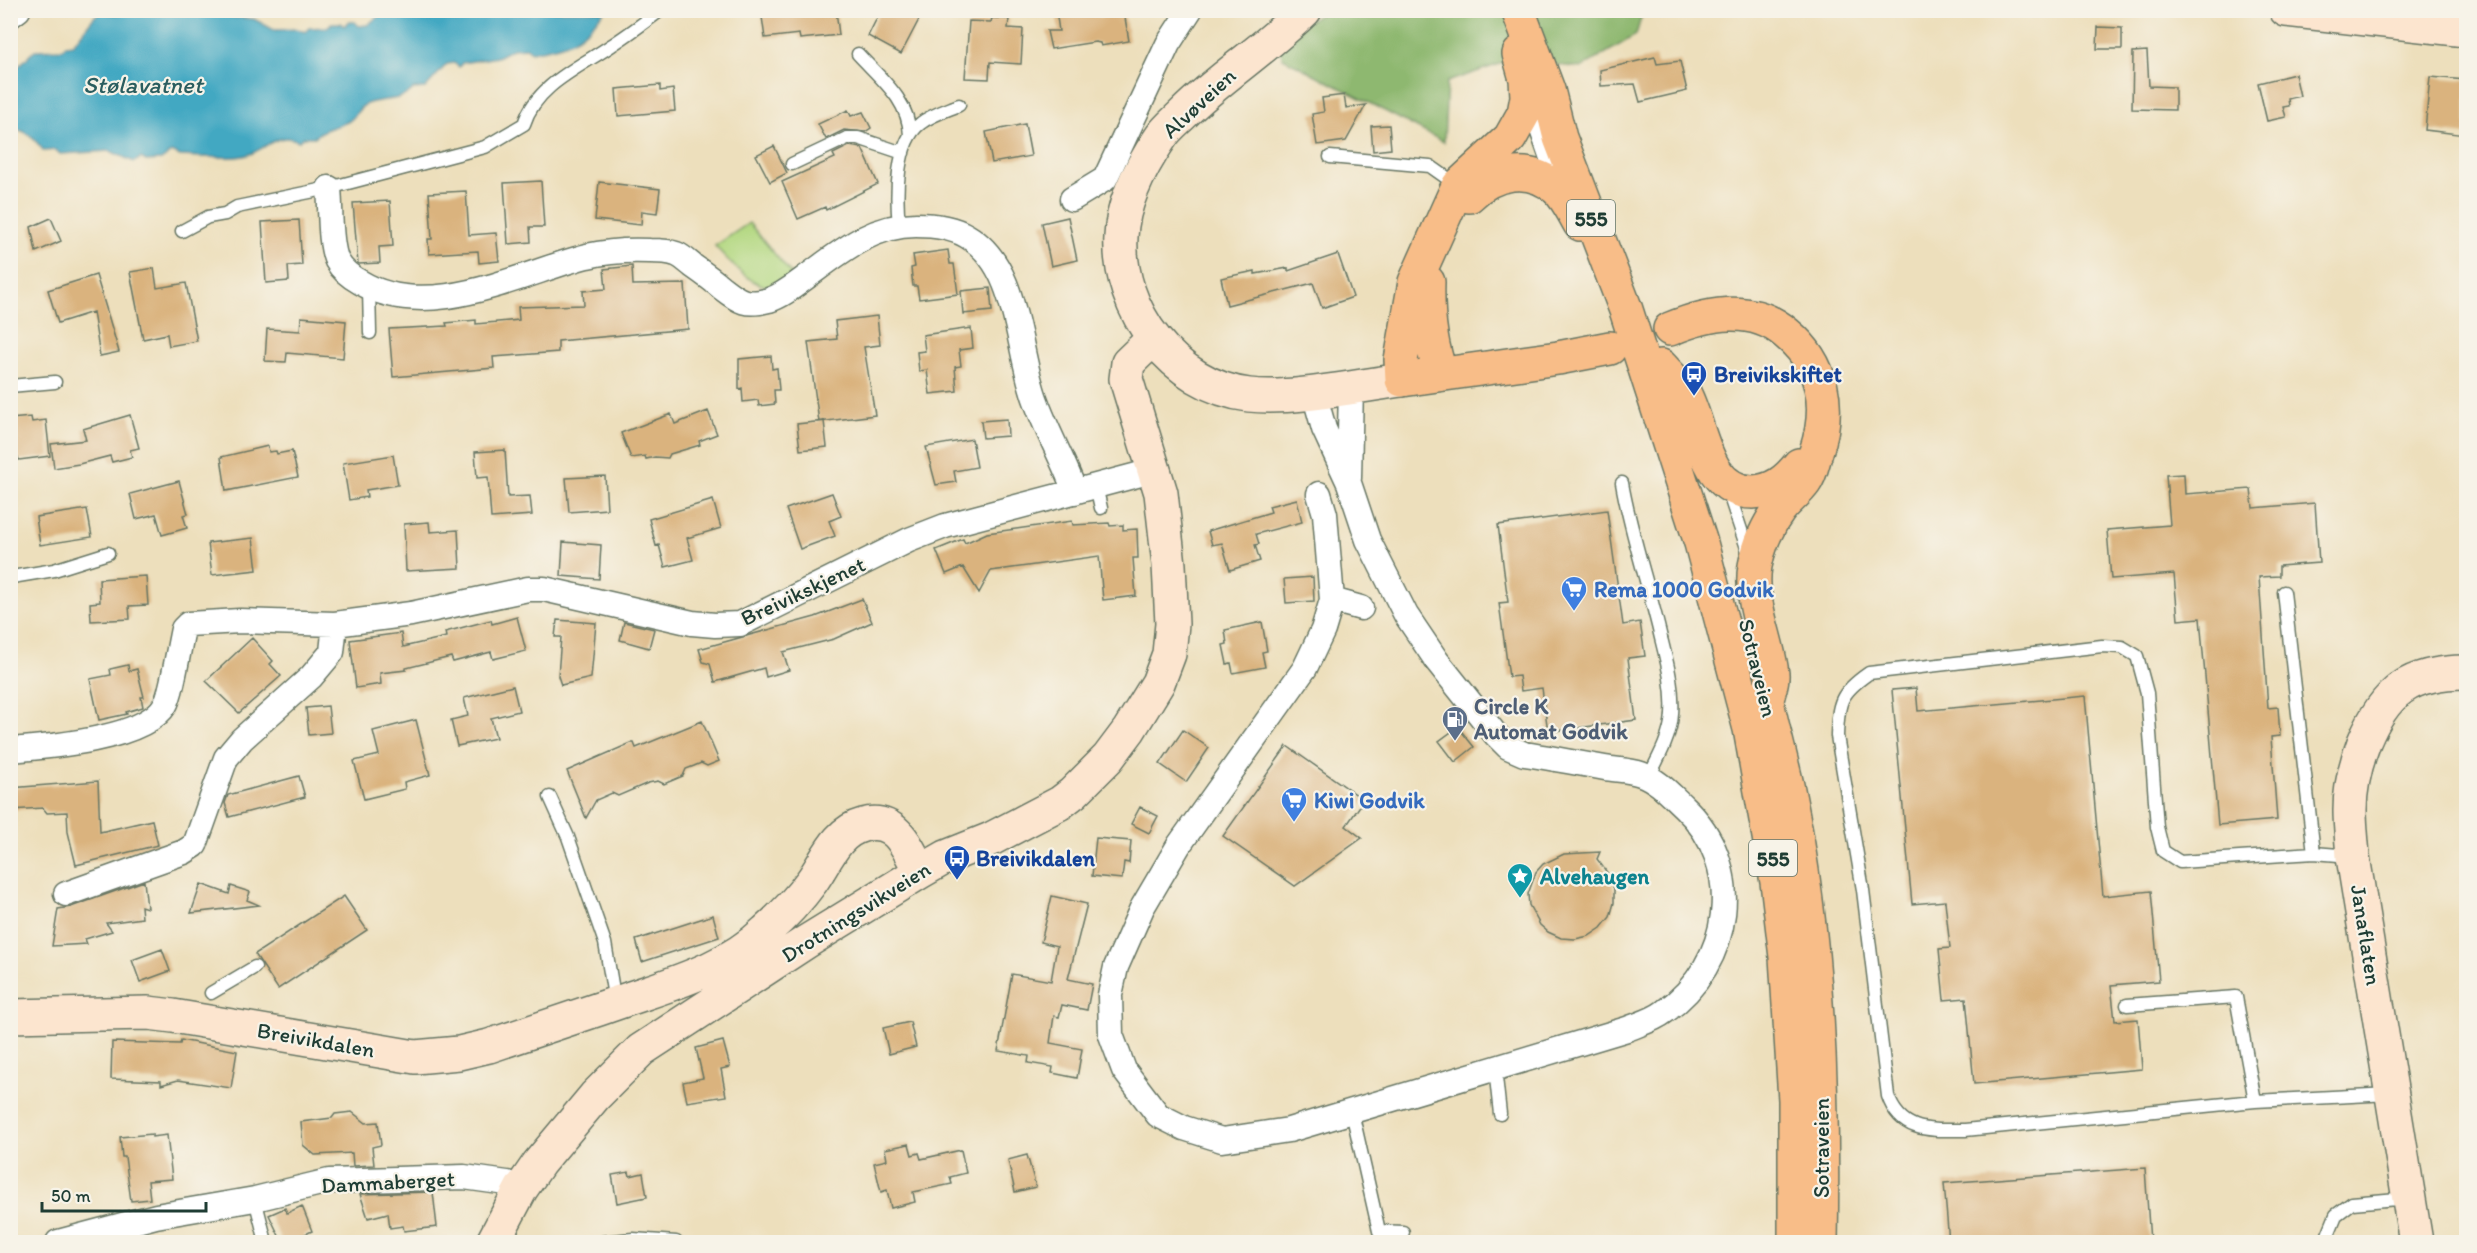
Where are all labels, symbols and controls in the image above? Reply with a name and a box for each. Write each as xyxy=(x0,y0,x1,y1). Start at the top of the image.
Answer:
street label: Alvøveien xyxy=(1156,62,1242,144)
water label: Stølavatnet xyxy=(83,70,205,99)
road number: 555 xyxy=(1567,200,1615,236)
bus stop icon: Breivikskiftet xyxy=(1679,359,1709,397)
place label: Breivikskiftet xyxy=(1714,361,1842,388)
street label: Breivikskjenet xyxy=(736,550,870,632)
supermarket icon: Rema 1000 Godvik xyxy=(1559,574,1589,612)
place label: Rema 1000 Godvik xyxy=(1594,576,1774,603)
street label: Sotraveien xyxy=(1733,616,1783,720)
place label: Circle K Automat Godvik xyxy=(1473,693,1628,745)
fuel station icon: Circle K Automat Godvik xyxy=(1440,704,1470,742)
supermarket icon: Kiwi Godvik xyxy=(1279,785,1309,823)
place label: Kiwi Godvik xyxy=(1314,787,1425,814)
road number: 555 xyxy=(1749,840,1797,876)
bus stop icon: Breivikdalen xyxy=(942,843,972,881)
place label: Breivikdalen xyxy=(976,845,1096,872)
street label: Drotningsvikveien xyxy=(776,855,936,969)
place icon: Alvehaugen xyxy=(1505,861,1535,899)
place label: Alvehaugen xyxy=(1539,863,1650,890)
street label: Janaflaten xyxy=(2345,883,2387,987)
street label: Breivikdalen xyxy=(255,1016,377,1064)
street label: Sotraveien xyxy=(1808,1097,1835,1198)
street label: Dammaberget xyxy=(320,1165,456,1199)
scale bar xyxy=(42,1175,206,1213)
text: 50 m xyxy=(51,1185,91,1207)

